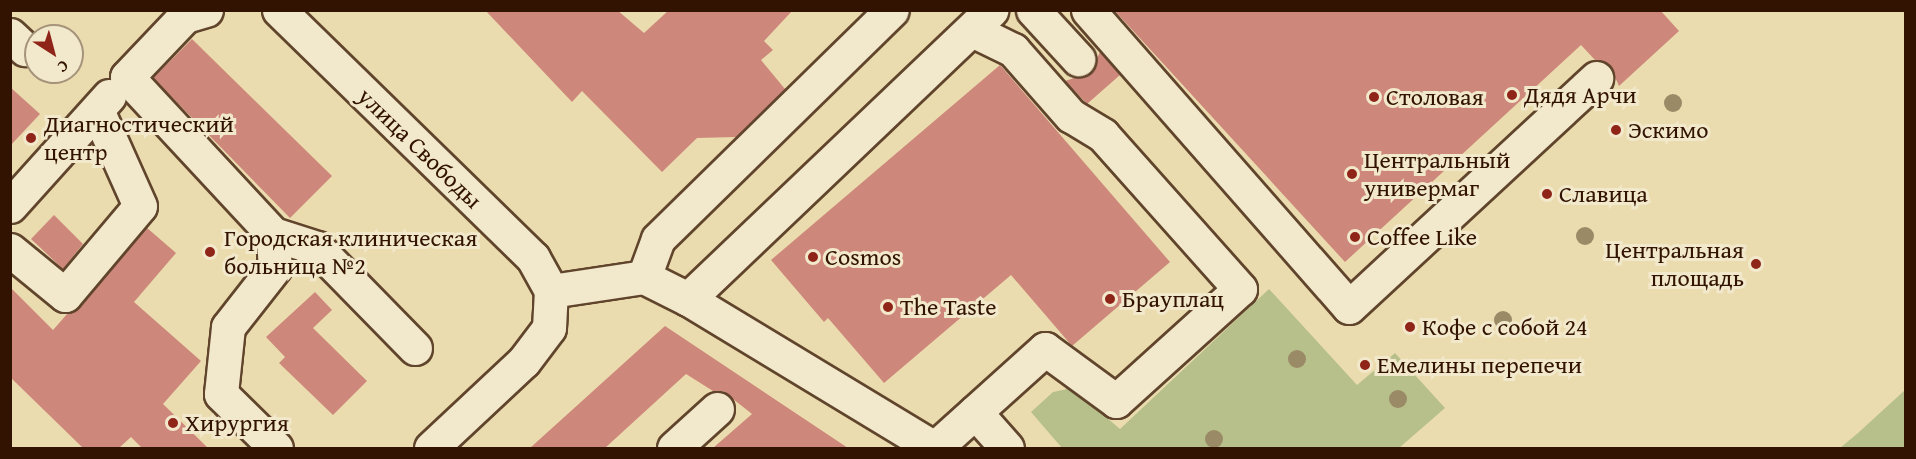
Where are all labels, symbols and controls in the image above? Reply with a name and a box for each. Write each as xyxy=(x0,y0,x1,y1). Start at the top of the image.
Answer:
north arrow xyxy=(24,24,84,84)
text: С xyxy=(53,55,74,79)
place label: Дядя Арчи xyxy=(1524,81,1637,109)
street label: улица Свободы xyxy=(352,82,488,214)
place label: Столовая xyxy=(1386,83,1484,111)
marker: Дядя Арчи xyxy=(1505,88,1519,102)
marker: Столовая xyxy=(1367,90,1381,104)
place label: Диагностический центр xyxy=(44,110,234,166)
place label: Эскимо xyxy=(1628,116,1709,144)
marker: Эскимо xyxy=(1609,123,1623,137)
marker: Диагностический центр xyxy=(22,129,40,147)
place label: Центральный универмаг xyxy=(1364,146,1510,202)
marker: Центральный универмаг xyxy=(1345,167,1359,181)
place label: Славица xyxy=(1559,180,1648,208)
marker: Славица xyxy=(1540,187,1554,201)
place label: Coffee Like xyxy=(1367,223,1477,251)
place label: Городская клиническая больница №2 xyxy=(224,224,477,280)
marker: Coffee Like xyxy=(1348,230,1362,244)
place label: Центральная площадь xyxy=(1605,236,1744,292)
marker: Городская клиническая больница №2 xyxy=(201,243,219,261)
place label: Cosmos xyxy=(825,243,901,271)
marker: Cosmos xyxy=(806,250,820,264)
marker: Центральная площадь xyxy=(1749,257,1763,271)
place label: Брауплац xyxy=(1122,285,1224,313)
marker: Брауплац xyxy=(1103,292,1117,306)
place label: The Taste xyxy=(900,293,997,321)
marker: The Taste xyxy=(881,300,895,314)
place label: Кофе с собой 24 xyxy=(1422,313,1588,341)
marker: Кофе с собой 24 xyxy=(1403,320,1417,334)
place label: Емелины перепечи xyxy=(1377,351,1582,379)
marker: Емелины перепечи xyxy=(1358,358,1372,372)
place label: Хирургия xyxy=(185,409,289,437)
marker: Хирургия xyxy=(166,416,180,430)

